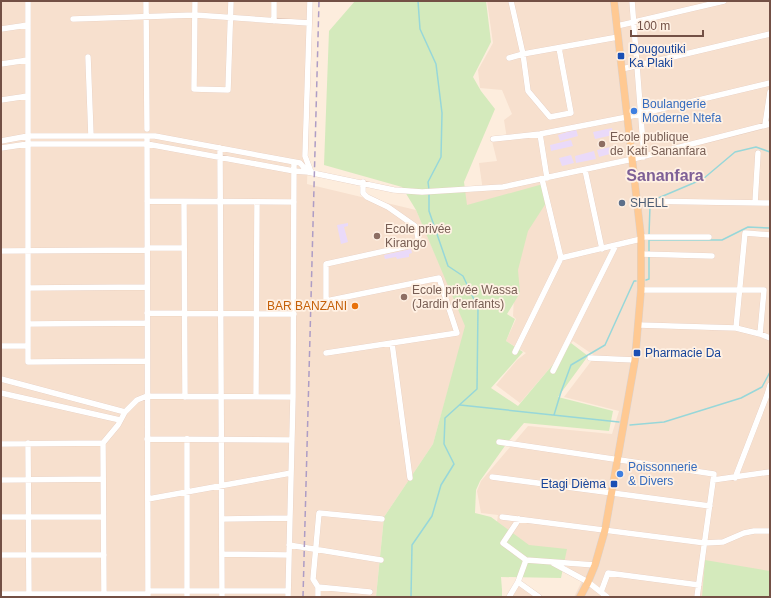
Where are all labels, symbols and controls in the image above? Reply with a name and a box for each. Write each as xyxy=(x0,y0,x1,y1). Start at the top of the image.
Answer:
scale bar xyxy=(631,12,703,38)
text: 100 m xyxy=(637,19,670,33)
place label: Dougoutiki Ka Plaki xyxy=(629,42,686,70)
marker: Dougoutiki Ka Plaki xyxy=(616,51,626,61)
place label: Boulangerie Moderne Ntefa xyxy=(642,97,722,125)
marker: Boulangerie Moderne Ntefa xyxy=(629,106,639,116)
place label: Ecole publique de Kati Sananfara xyxy=(610,130,706,158)
marker: Ecole publique de Kati Sananfara xyxy=(597,139,607,149)
district label: Sananfara xyxy=(626,167,704,184)
place label: SHELL xyxy=(630,196,668,210)
marker: SHELL xyxy=(617,198,627,208)
place label: Ecole privée Kirango xyxy=(385,222,451,250)
marker: Ecole privée Kirango xyxy=(372,231,382,241)
place label: Ecole privée Wassa (Jardin d'enfants) xyxy=(412,283,518,311)
marker: Ecole privée Wassa (Jardin d'enfants) xyxy=(399,292,409,302)
place label: BAR BANZANI xyxy=(267,299,347,313)
marker: BAR BANZANI xyxy=(350,301,360,311)
place label: Pharmacie Da xyxy=(645,346,721,360)
marker: Pharmacie Da xyxy=(632,348,642,358)
place label: Poissonnerie & Divers xyxy=(628,460,698,488)
marker: Poissonnerie & Divers xyxy=(615,469,625,479)
place label: Etagi Dièma xyxy=(541,477,606,491)
marker: Etagi Dièma xyxy=(609,479,619,489)

